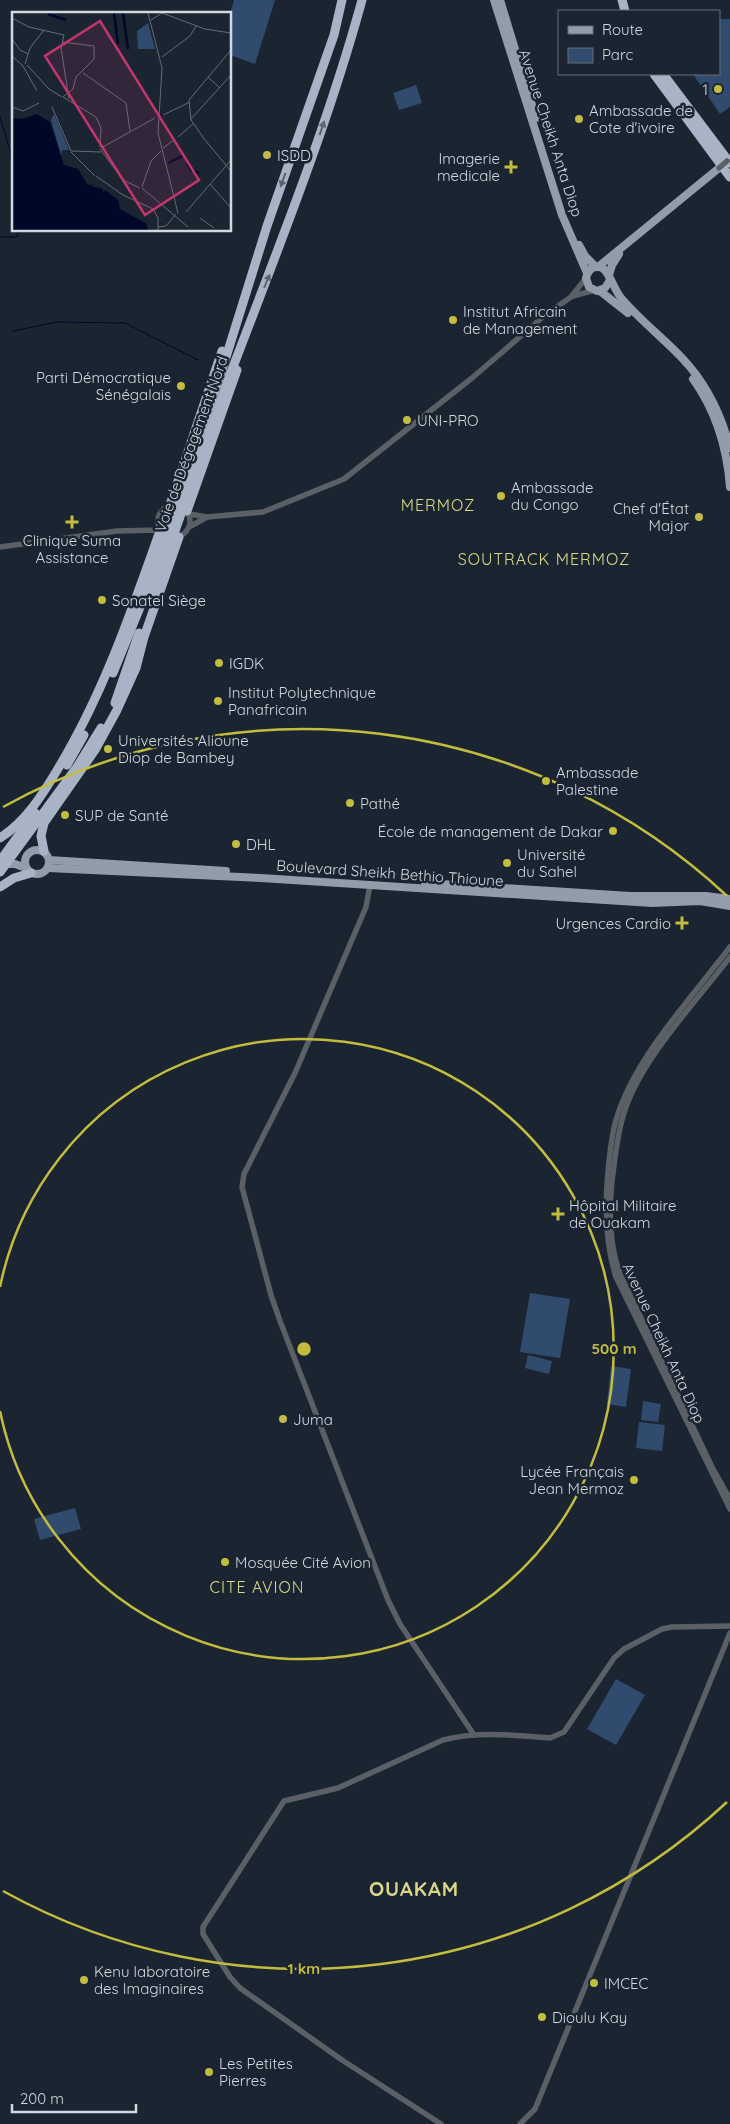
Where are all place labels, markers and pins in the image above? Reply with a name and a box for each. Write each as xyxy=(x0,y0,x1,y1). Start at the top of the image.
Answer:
place label: 1 xyxy=(702,80,708,99)
marker: 1 xyxy=(712,83,724,95)
place label: Ambassade de Cote d'ivoire xyxy=(589,101,693,137)
marker: Ambassade de Cote d'ivoire xyxy=(573,113,585,125)
place label: ISDD xyxy=(277,146,311,165)
marker: ISDD xyxy=(261,149,273,161)
place label: Imagerie medicale xyxy=(437,149,500,185)
marker: Imagerie medicale xyxy=(504,160,518,174)
place label: Institut Africain de Management xyxy=(463,302,577,338)
marker: Institut Africain de Management xyxy=(447,314,459,326)
place label: Parti Démocratique Sénégalais xyxy=(36,368,171,404)
marker: Parti Démocratique Sénégalais xyxy=(175,380,187,392)
place label: UNI-PRO xyxy=(417,411,479,430)
marker: UNI-PRO xyxy=(401,414,413,426)
place label: Ambassade du Congo xyxy=(511,478,593,514)
marker: Ambassade du Congo xyxy=(495,490,507,502)
place label: Chef d'État Major xyxy=(613,499,689,535)
marker: Chef d'État Major xyxy=(693,511,705,523)
marker: Clinique Suma Assistance xyxy=(65,515,79,529)
place label: Clinique Suma Assistance xyxy=(23,531,121,567)
place label: Sonatel Siège xyxy=(112,591,206,610)
marker: Sonatel Siège xyxy=(96,594,108,606)
place label: IGDK xyxy=(229,654,264,673)
marker: IGDK xyxy=(213,657,225,669)
place label: Institut Polytechnique Panafricain xyxy=(228,683,376,719)
marker: Institut Polytechnique Panafricain xyxy=(212,695,224,707)
place label: Universités Alioune Diop de Bambey xyxy=(118,731,249,767)
marker: Universités Alioune Diop de Bambey xyxy=(102,743,114,755)
place label: Ambassade Palestine xyxy=(556,763,638,799)
marker: Ambassade Palestine xyxy=(540,775,552,787)
place label: Pathé xyxy=(360,794,400,813)
marker: Pathé xyxy=(344,797,356,809)
place label: SUP de Santé xyxy=(75,806,169,825)
marker: SUP de Santé xyxy=(59,809,71,821)
place label: École de management de Dakar xyxy=(378,822,603,841)
marker: École de management de Dakar xyxy=(607,825,619,837)
place label: DHL xyxy=(246,835,276,854)
marker: DHL xyxy=(230,838,242,850)
place label: Université du Sahel xyxy=(517,845,585,881)
marker: Université du Sahel xyxy=(501,857,513,869)
place label: Urgences Cardio xyxy=(555,914,671,933)
marker: Urgences Cardio xyxy=(675,916,689,930)
place label: Hôpital Militaire de Ouakam xyxy=(569,1196,676,1232)
marker: Hôpital Militaire de Ouakam xyxy=(551,1207,565,1221)
centre of rings xyxy=(295,1340,313,1358)
place label: Juma xyxy=(293,1410,333,1429)
marker: Juma xyxy=(277,1413,289,1425)
place label: Lycée Français Jean Mermoz xyxy=(520,1462,624,1498)
marker: Lycée Français Jean Mermoz xyxy=(628,1474,640,1486)
place label: Mosquée Cité Avion xyxy=(235,1553,371,1572)
marker: Mosquée Cité Avion xyxy=(219,1556,231,1568)
place label: Kenu laboratoire des Imaginaires xyxy=(94,1962,210,1998)
marker: Kenu laboratoire des Imaginaires xyxy=(78,1974,90,1986)
place label: IMCEC xyxy=(604,1974,648,1993)
marker: IMCEC xyxy=(588,1977,600,1989)
place label: Dioulu Kay xyxy=(552,2008,627,2027)
marker: Dioulu Kay xyxy=(536,2011,548,2023)
place label: Les Petites Pierres xyxy=(219,2054,293,2090)
marker: Les Petites Pierres xyxy=(203,2066,215,2078)

